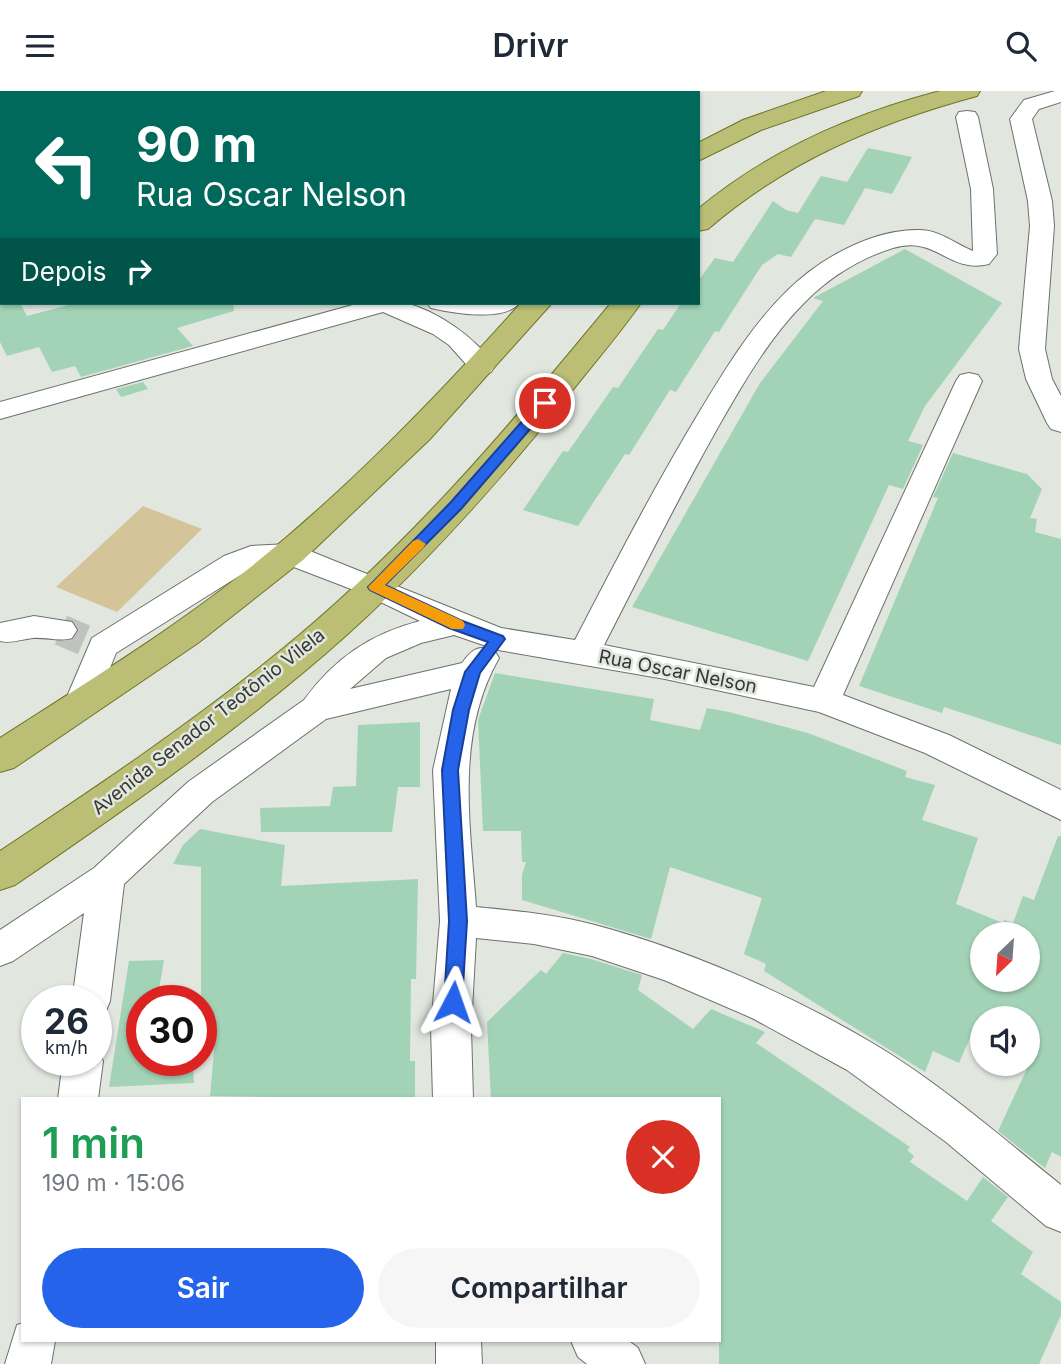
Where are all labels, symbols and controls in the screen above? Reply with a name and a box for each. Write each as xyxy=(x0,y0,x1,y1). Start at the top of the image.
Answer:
text: Drivr xyxy=(493,26,568,65)
icon: menu xyxy=(21,27,59,65)
icon: search xyxy=(1002,27,1040,65)
text: 90 m xyxy=(136,115,257,174)
icon: left xyxy=(21,119,112,210)
text: Rua Oscar Nelson xyxy=(136,175,407,214)
icon: right xyxy=(120,252,158,290)
text: Depois xyxy=(21,256,106,287)
pin xyxy=(515,373,575,433)
icon: arrive xyxy=(526,384,564,422)
street label: Avenida Senador Teotônio Vilela xyxy=(87,623,329,820)
street label: Rua Oscar Nelson xyxy=(597,645,759,698)
north arrow xyxy=(970,922,1040,992)
map controls xyxy=(970,922,1040,1076)
position arrow xyxy=(416,965,490,1039)
speed limit sign: 30 xyxy=(126,985,217,1076)
text: 26 xyxy=(44,1000,89,1042)
button: sound xyxy=(970,1006,1040,1076)
text: km/h xyxy=(45,1037,88,1058)
text: 1 min xyxy=(42,1117,145,1168)
button: close xyxy=(626,1120,700,1194)
text: 190 m · 15:06 xyxy=(42,1169,185,1197)
button: Sair xyxy=(42,1248,364,1328)
button: Compartilhar xyxy=(378,1248,700,1328)

